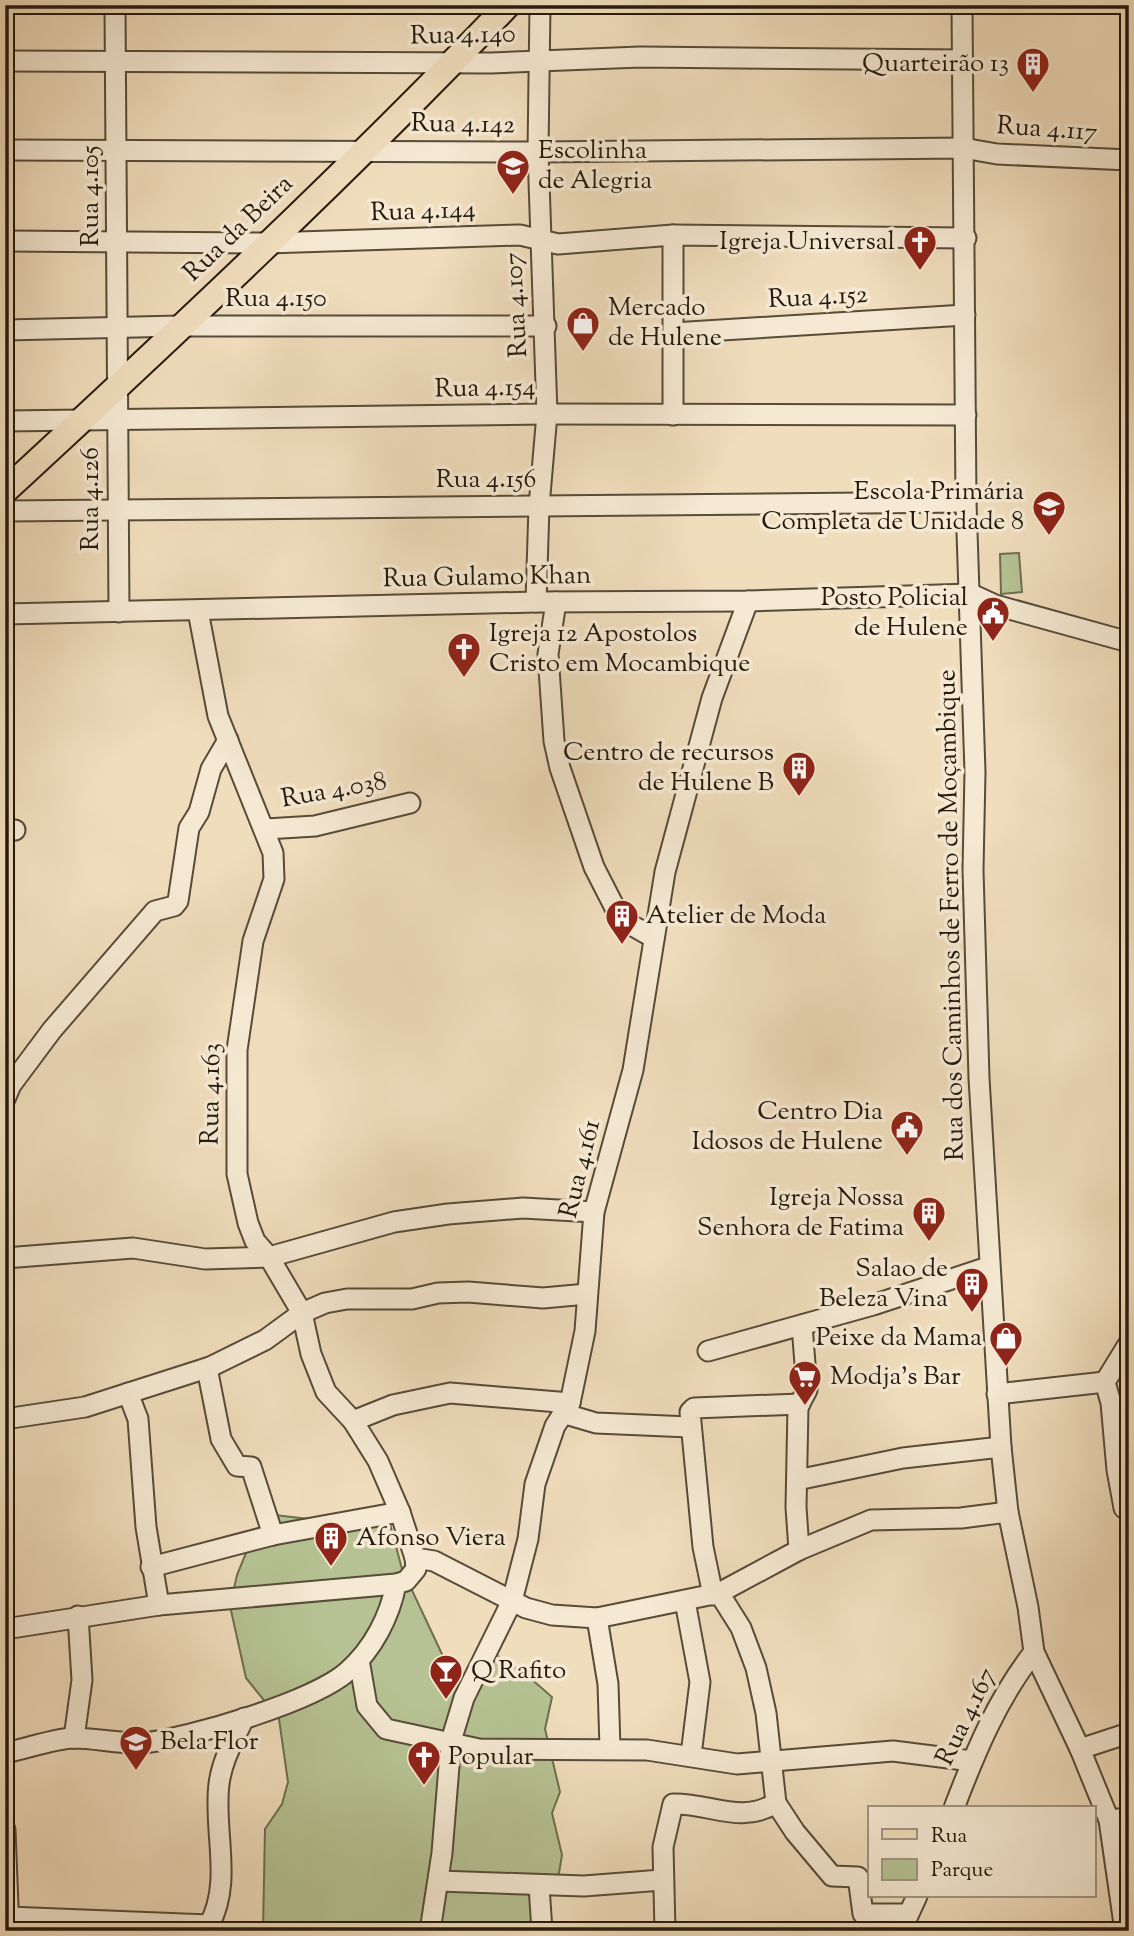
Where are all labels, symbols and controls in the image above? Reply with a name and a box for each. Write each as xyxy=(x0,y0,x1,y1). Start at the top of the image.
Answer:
street label: Rua 4.140 xyxy=(410,17,516,55)
building icon: Quarteirão 13 xyxy=(1014,45,1052,94)
place label: Quarteirão 13 xyxy=(862,46,1009,83)
street label: Rua 4.142 xyxy=(411,106,515,144)
street label: Rua 4.117 xyxy=(995,108,1099,152)
place label: Escolinha de Alegria xyxy=(538,133,652,200)
street label: Rua 4.105 xyxy=(73,145,110,247)
school or university icon: Escolinha de Alegria xyxy=(494,147,532,196)
street label: Rua da Beira xyxy=(176,167,302,291)
street label: Rua 4.144 xyxy=(370,192,476,232)
church icon: Igreja Universal xyxy=(901,223,939,272)
place label: Igreja Universal xyxy=(719,224,895,261)
street label: Rua 4.107 xyxy=(496,251,538,359)
street label: Rua 4.152 xyxy=(767,277,869,319)
street label: Rua 4.150 xyxy=(225,281,327,318)
place label: Mercado de Hulene xyxy=(608,290,722,357)
shop icon: Mercado de Hulene xyxy=(564,304,602,353)
street label: Rua 4.154 xyxy=(434,370,536,408)
street label: Rua 4.126 xyxy=(73,447,110,551)
street label: Rua 4.156 xyxy=(436,462,536,499)
place label: Escola Primária Completa de Unidade 8 xyxy=(761,474,1024,541)
school or university icon: Escola Primária Completa de Unidade 8 xyxy=(1030,488,1068,537)
street label: Rua Gulamo Khan xyxy=(383,558,591,598)
place label: Posto Policial de Hulene xyxy=(821,580,968,647)
public building icon: Posto Policial de Hulene xyxy=(974,594,1012,643)
place label: Igreja 12 Apostolos Cristo em Mocambique xyxy=(489,616,750,683)
church icon: Igreja 12 Apostolos Cristo em Mocambique xyxy=(445,630,483,679)
street label: Rua dos Caminhos de Ferro de Moçambique xyxy=(929,669,975,1161)
place label: Centro de recursos de Hulene B xyxy=(563,735,774,802)
building icon: Centro de recursos de Hulene B xyxy=(780,749,818,798)
street label: Rua 4.038 xyxy=(278,764,390,818)
building icon: Atelier de Moda xyxy=(603,897,641,946)
place label: Atelier de Moda xyxy=(646,898,826,935)
street label: Rua 4.163 xyxy=(193,1043,231,1145)
place label: Centro Dia Idosos de Hulene xyxy=(692,1094,883,1161)
public building icon: Centro Dia Idosos de Hulene xyxy=(888,1108,926,1157)
street label: Rua 4.161 xyxy=(551,1116,611,1222)
place label: Igreja Nossa Senhora de Fatima xyxy=(697,1180,904,1247)
building icon: Igreja Nossa Senhora de Fatima xyxy=(910,1194,948,1243)
place label: Salao de Beleza Vina xyxy=(819,1251,948,1318)
building icon: Salao de Beleza Vina xyxy=(953,1265,991,1314)
shop icon: Peixe da Mama xyxy=(987,1319,1025,1368)
place label: Peixe da Mama xyxy=(816,1320,982,1357)
supermarket icon: Modja's Bar xyxy=(786,1358,824,1407)
place label: Modja's Bar xyxy=(830,1359,961,1396)
building icon: Afonso Viera xyxy=(312,1519,350,1568)
place label: Afonso Viera xyxy=(356,1520,506,1557)
bar icon: Q Rafito xyxy=(427,1652,465,1701)
place label: Q Rafito xyxy=(471,1653,566,1690)
street label: Rua 4.167 xyxy=(927,1662,1007,1772)
school or university icon: Bela Flor xyxy=(117,1723,155,1772)
place label: Bela Flor xyxy=(160,1724,259,1761)
church icon: Popular xyxy=(405,1738,443,1787)
place label: Popular xyxy=(448,1739,534,1776)
legend xyxy=(868,1806,1096,1898)
text: Rua xyxy=(931,1822,968,1852)
text: Parque xyxy=(931,1856,993,1886)

